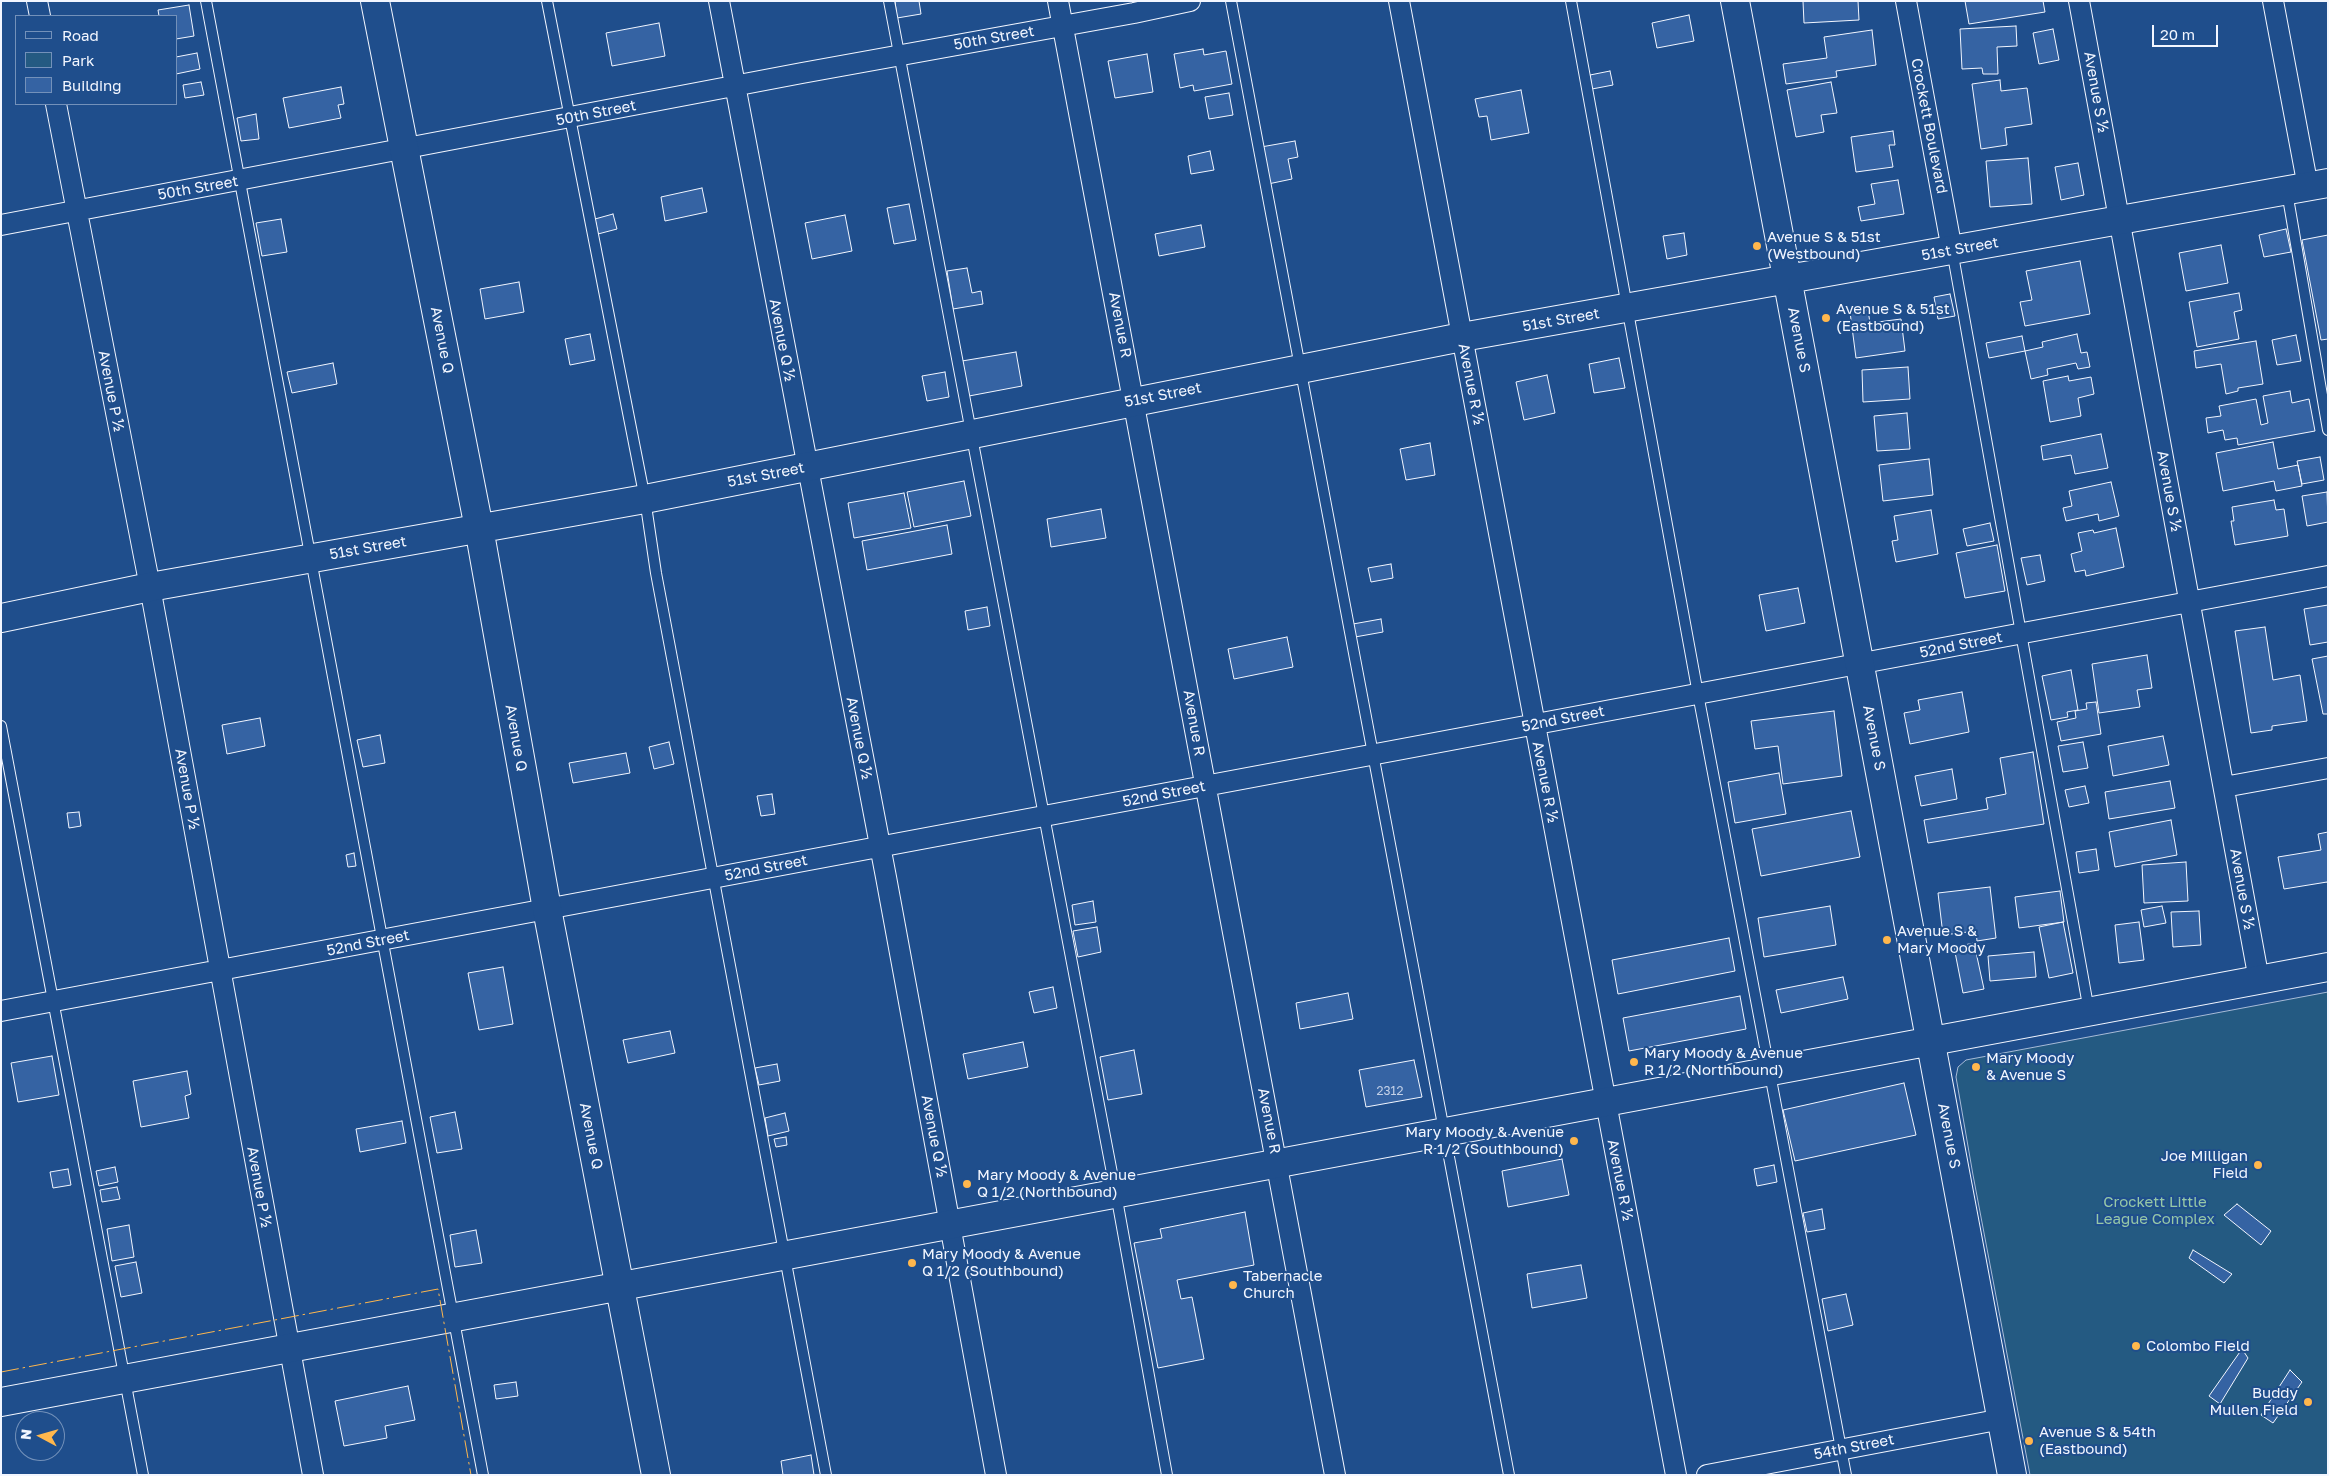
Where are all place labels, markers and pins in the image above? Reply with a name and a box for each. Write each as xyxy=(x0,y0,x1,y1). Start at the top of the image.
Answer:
place label: Avenue S & 51st (Westbound) xyxy=(1767,228,1881,263)
marker: Avenue S & 51st (Westbound) xyxy=(1751,240,1763,252)
place label: Avenue S & 51st (Eastbound) xyxy=(1836,300,1950,335)
marker: Avenue S & 51st (Eastbound) xyxy=(1820,312,1832,324)
place label: Avenue S & Mary Moody xyxy=(1897,922,1985,957)
marker: Avenue S & Mary Moody xyxy=(1881,934,1893,946)
place label: Mary Moody & Avenue R 1/2 (Northbound) xyxy=(1644,1044,1803,1079)
place label: Mary Moody & Avenue S xyxy=(1986,1049,2074,1084)
marker: Mary Moody & Avenue R 1/2 (Northbound) xyxy=(1628,1056,1640,1068)
marker: Mary Moody & Avenue S xyxy=(1970,1061,1982,1073)
place label: Mary Moody & Avenue R 1/2 (Southbound) xyxy=(1405,1123,1564,1158)
marker: Mary Moody & Avenue R 1/2 (Southbound) xyxy=(1568,1135,1580,1147)
place label: Joe Milligan Field xyxy=(2161,1147,2248,1182)
marker: Joe Milligan Field xyxy=(2252,1159,2264,1171)
place label: Mary Moody & Avenue Q 1/2 (Northbound) xyxy=(977,1166,1136,1201)
marker: Mary Moody & Avenue Q 1/2 (Northbound) xyxy=(961,1178,973,1190)
place label: Mary Moody & Avenue Q 1/2 (Southbound) xyxy=(922,1245,1081,1280)
marker: Mary Moody & Avenue Q 1/2 (Southbound) xyxy=(906,1257,918,1269)
place label: Tabernacle Church xyxy=(1243,1267,1322,1302)
marker: Tabernacle Church xyxy=(1227,1279,1239,1291)
place label: Colombo Field xyxy=(2146,1337,2250,1355)
marker: Colombo Field xyxy=(2130,1340,2142,1352)
place label: Buddy Mullen Field xyxy=(2209,1384,2298,1419)
marker: Buddy Mullen Field xyxy=(2302,1396,2314,1408)
place label: Avenue S & 54th (Eastbound) xyxy=(2039,1423,2156,1458)
marker: Avenue S & 54th (Eastbound) xyxy=(2023,1435,2035,1447)

